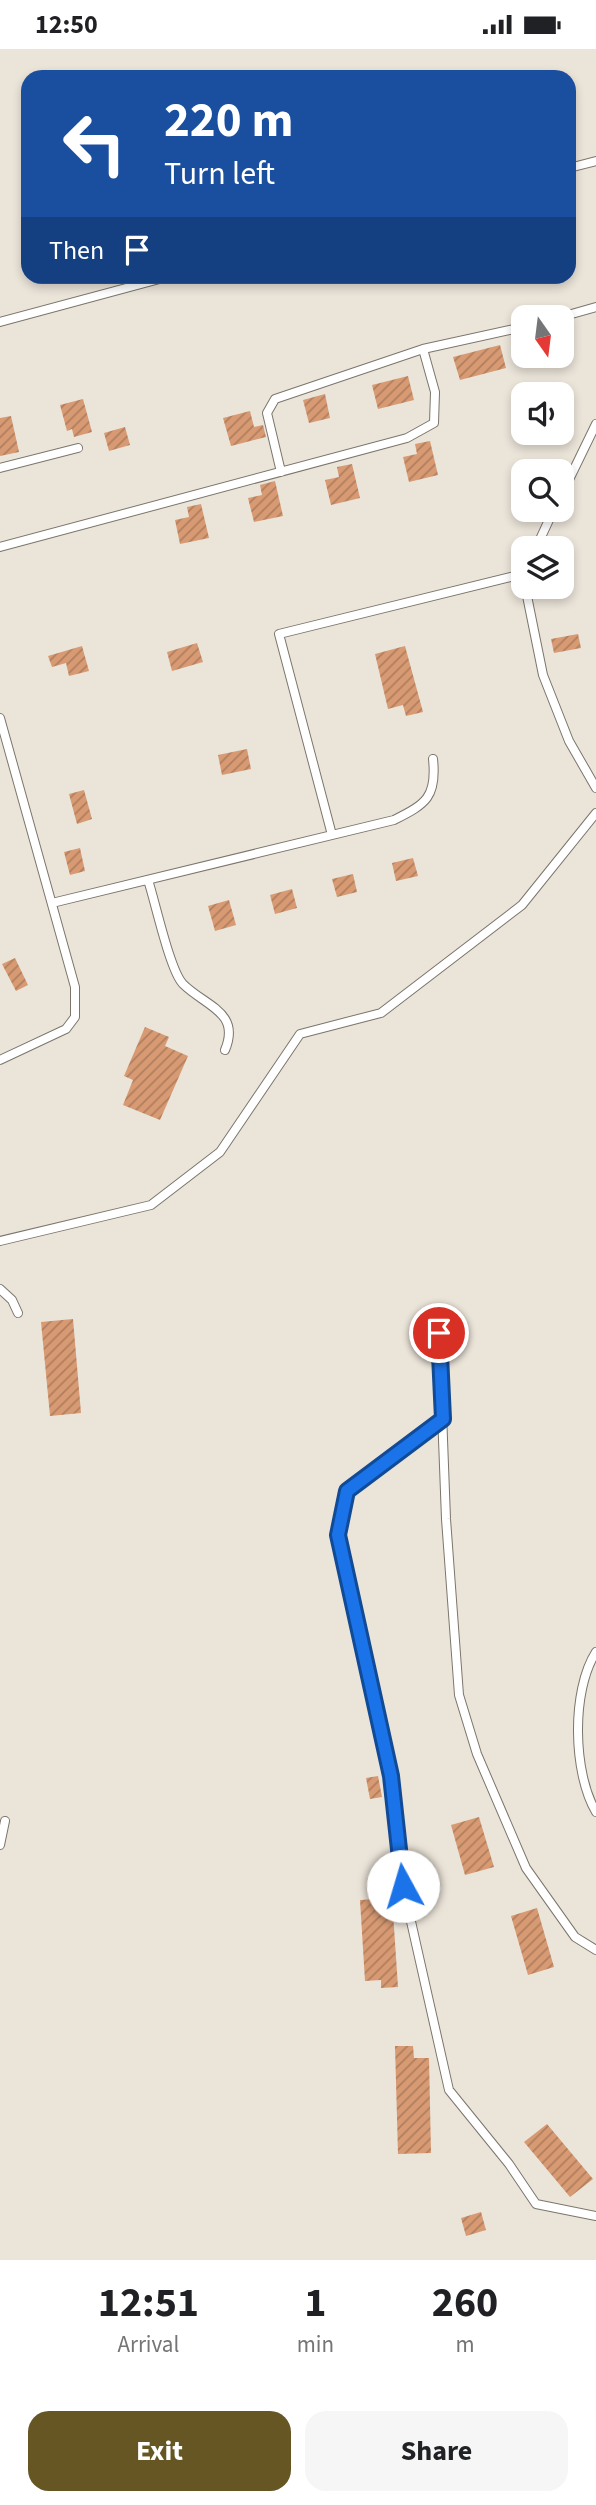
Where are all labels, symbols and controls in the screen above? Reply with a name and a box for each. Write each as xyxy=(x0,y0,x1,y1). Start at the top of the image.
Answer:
text: 12:50 xyxy=(35,6,98,43)
text: 220 m xyxy=(164,86,293,156)
icon: left xyxy=(49,98,140,189)
text: Turn left xyxy=(164,151,275,197)
icon: arrive xyxy=(118,231,156,269)
text: Then xyxy=(49,232,104,269)
north arrow xyxy=(511,305,574,367)
map controls xyxy=(511,305,574,599)
button: sound xyxy=(511,382,574,445)
button: search xyxy=(511,459,574,522)
button: layers xyxy=(511,536,574,599)
pin xyxy=(409,1303,469,1363)
icon: arrive xyxy=(420,1314,458,1352)
position arrow xyxy=(366,1849,440,1923)
text: 12:51 xyxy=(98,2273,199,2333)
text: 1 xyxy=(304,2273,326,2333)
text: 260 xyxy=(432,2273,498,2333)
text: Arrival xyxy=(117,2328,179,2361)
text: min xyxy=(297,2328,334,2361)
text: m xyxy=(455,2328,475,2361)
button: Exit xyxy=(28,2411,291,2491)
button: Share xyxy=(305,2411,568,2491)

